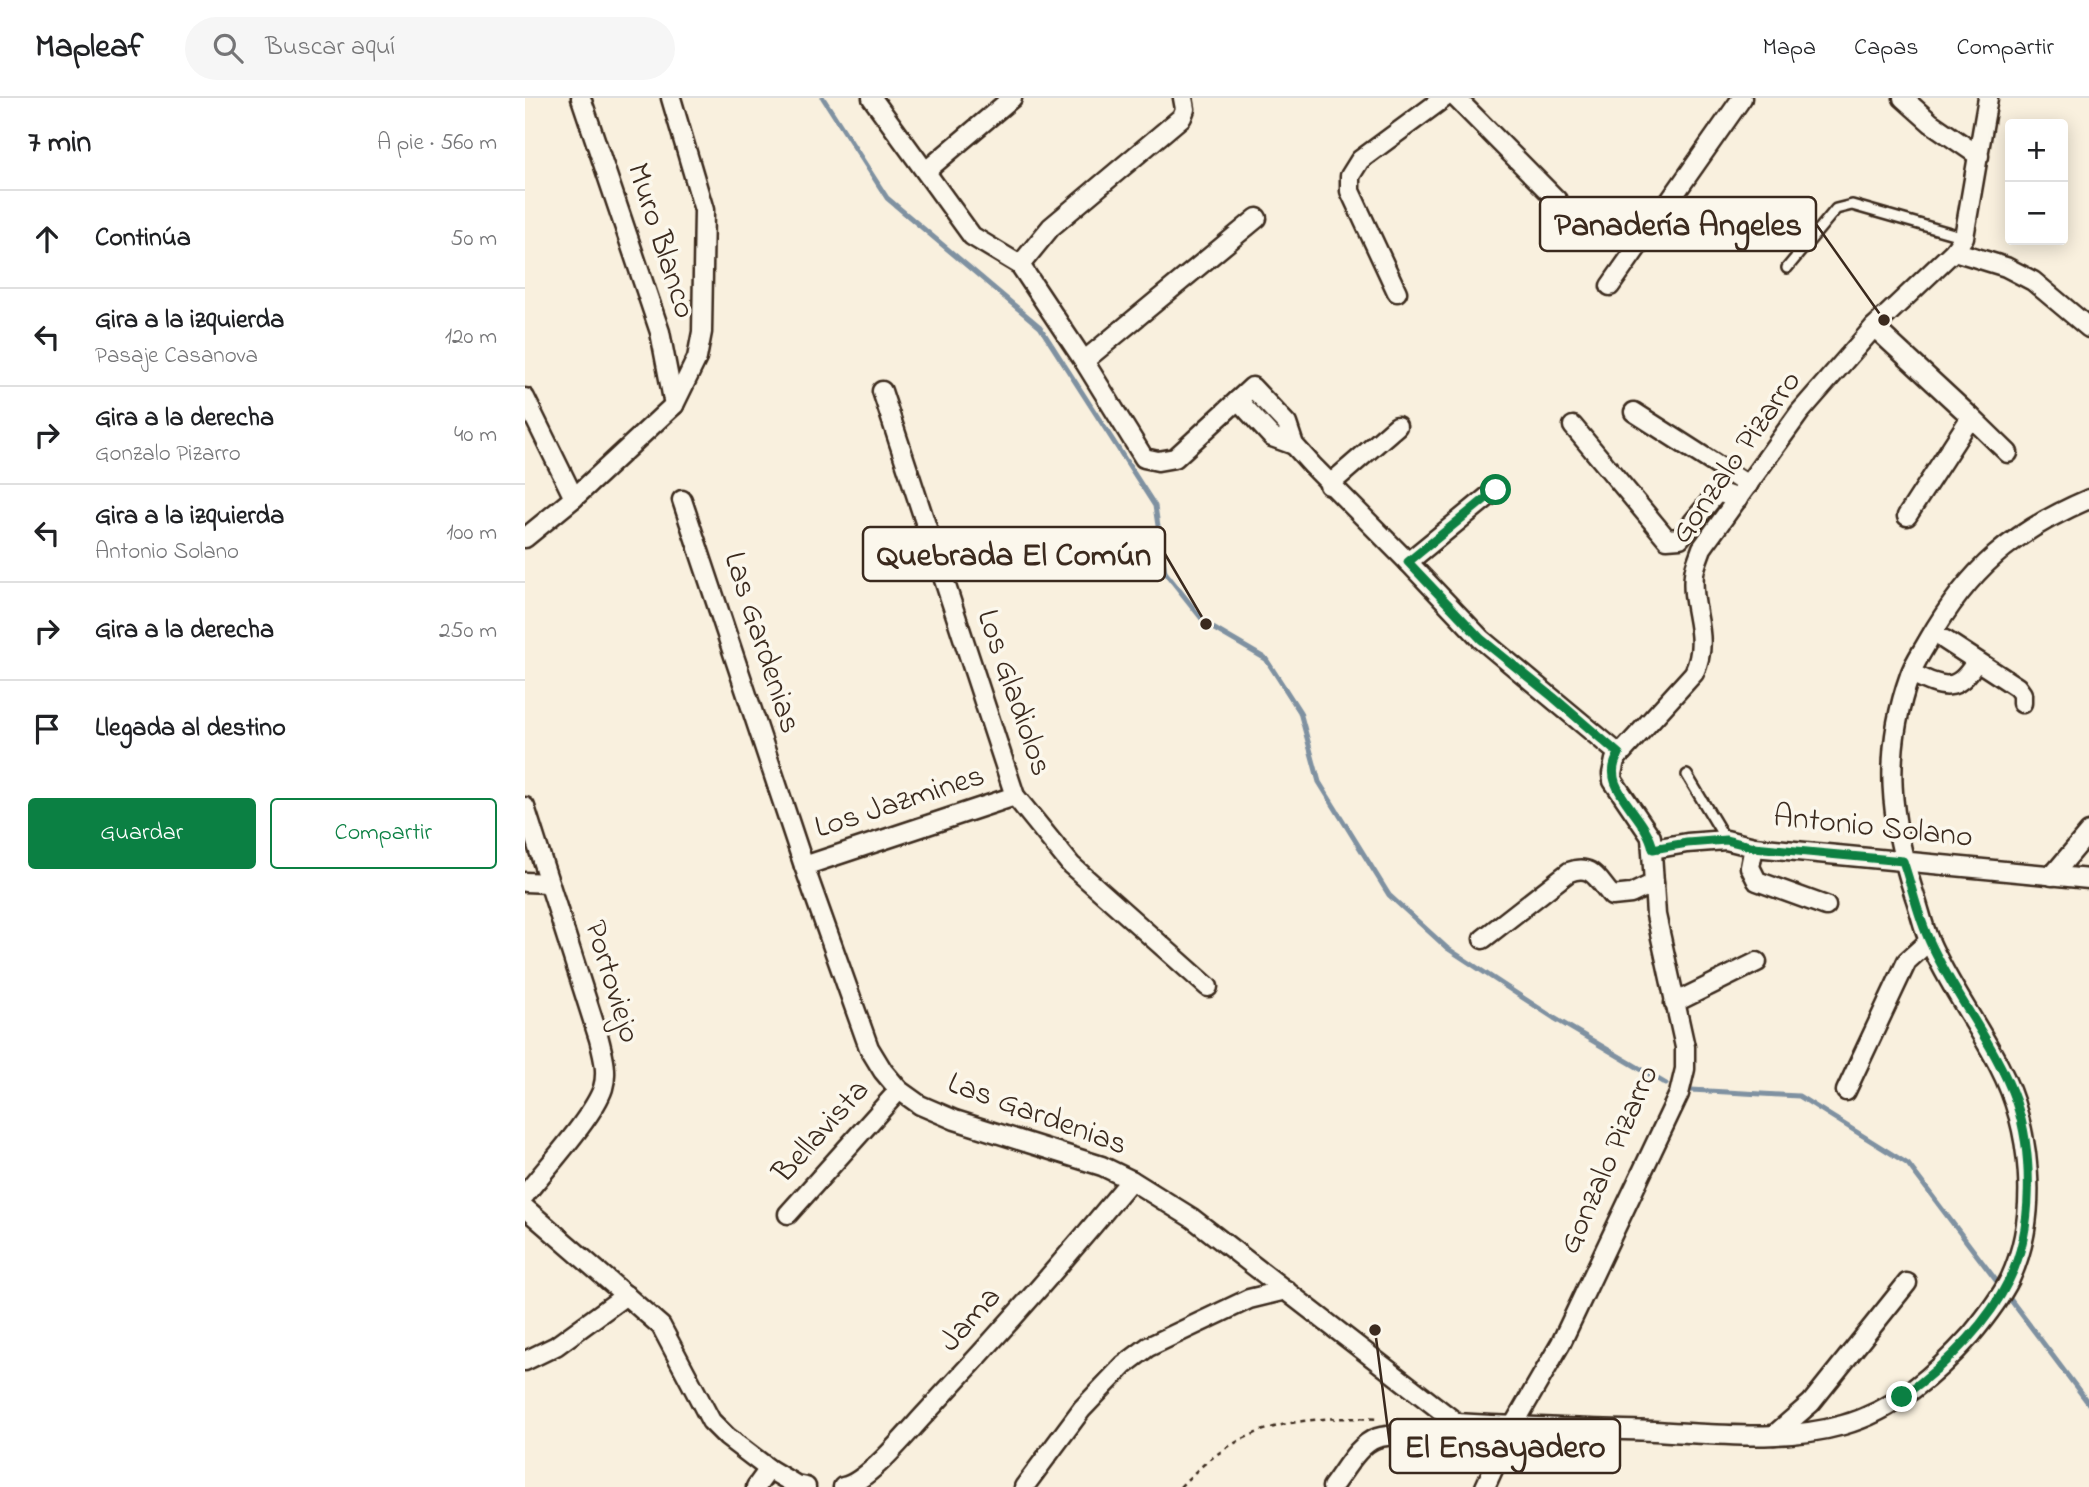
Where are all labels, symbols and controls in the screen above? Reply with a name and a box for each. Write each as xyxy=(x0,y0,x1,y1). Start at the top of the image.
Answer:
search box xyxy=(185,17,675,80)
text: Mapleaf xyxy=(35,24,143,72)
icon: search xyxy=(209,29,247,67)
text: Buscar aquí xyxy=(265,29,395,67)
text: Mapa xyxy=(1763,31,1816,66)
text: Capas xyxy=(1854,31,1918,66)
text: Compartir xyxy=(1956,31,2054,66)
map controls xyxy=(2005,119,2068,245)
button: + xyxy=(2005,119,2068,182)
text: 7 min xyxy=(28,122,91,166)
text: A pie · 560 m xyxy=(377,127,497,160)
street label: Muro Blanco xyxy=(613,157,707,325)
button: − xyxy=(2005,182,2068,245)
callout: Panadería Angeles xyxy=(1540,197,1816,251)
text: Panadería Angeles xyxy=(1554,203,1802,252)
icon: ahead xyxy=(28,220,66,258)
text: Continúa xyxy=(95,220,191,258)
text: 50 m xyxy=(450,223,497,256)
text: Gira a la izquierda xyxy=(95,302,284,340)
icon: left xyxy=(28,318,66,356)
text: 120 m xyxy=(445,321,497,354)
text: Pasaje Casanova xyxy=(95,340,258,373)
street label: Gonzalo Pizarro xyxy=(1660,361,1814,555)
text: Gira a la derecha xyxy=(95,400,274,438)
icon: right xyxy=(28,416,66,454)
text: 40 m xyxy=(454,419,497,452)
text: Gonzalo Pizarro xyxy=(95,438,241,471)
route start xyxy=(1480,474,1511,505)
text: Gira a la izquierda xyxy=(95,498,284,536)
icon: left xyxy=(28,514,66,552)
text: 100 m xyxy=(446,517,497,550)
callout: Quebrada El Común xyxy=(863,527,1165,581)
text: Quebrada El Común xyxy=(877,533,1151,581)
text: Antonio Solano xyxy=(95,536,239,569)
street label: Las Gardenias xyxy=(710,546,812,740)
street label: Los Gladiolos xyxy=(963,603,1063,783)
icon: right xyxy=(28,612,66,650)
text: Gira a la derecha xyxy=(95,612,274,650)
text: 250 m xyxy=(439,615,497,648)
icon: arrive xyxy=(28,710,66,748)
text: Llegada al destino xyxy=(95,710,286,748)
street label: Los Jazmines xyxy=(809,753,991,853)
street label: Antonio Solano xyxy=(1771,794,1975,862)
button: Guardar xyxy=(28,798,256,869)
button: Compartir xyxy=(270,798,497,869)
street label: Portoviejo xyxy=(570,915,652,1049)
street label: Gonzalo Pizarro xyxy=(1547,1058,1673,1262)
street label: Las Gardenias xyxy=(941,1061,1133,1169)
street label: Bellavista xyxy=(762,1069,882,1195)
street label: Jama xyxy=(928,1276,1014,1364)
route end xyxy=(1886,1381,1917,1412)
callout: El Ensayadero xyxy=(1390,1419,1620,1473)
text: El Ensayadero xyxy=(1404,1425,1606,1474)

